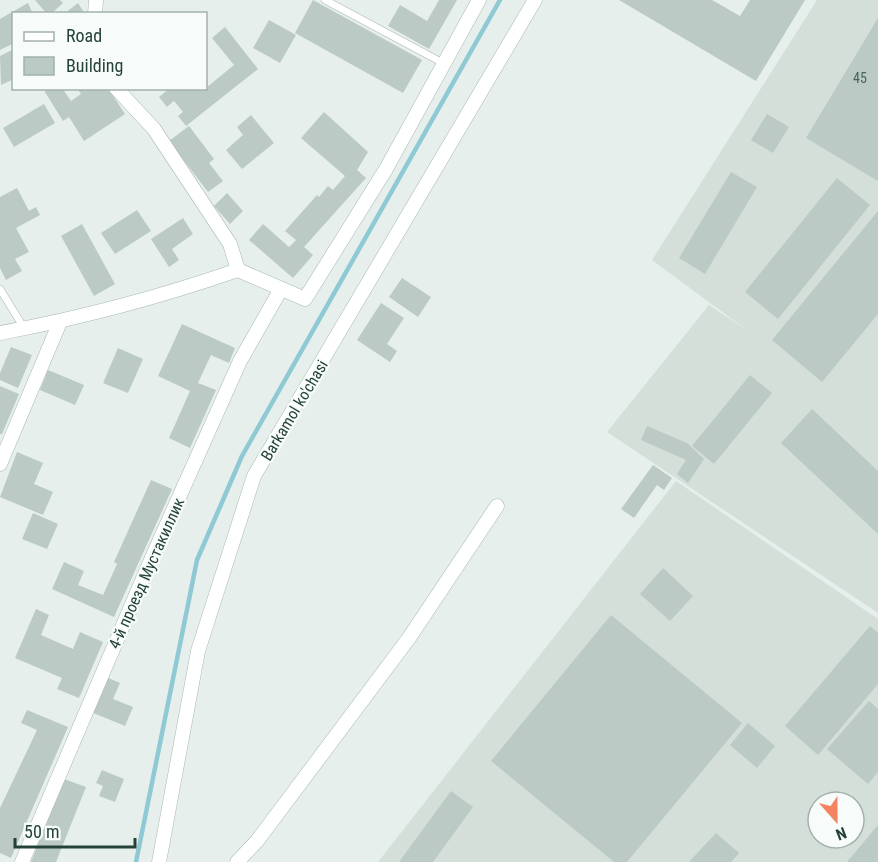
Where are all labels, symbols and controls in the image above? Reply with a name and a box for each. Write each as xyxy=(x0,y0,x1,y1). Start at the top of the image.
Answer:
legend xyxy=(12,12,207,90)
text: Road xyxy=(66,25,102,46)
text: Building xyxy=(66,55,123,76)
house number: 45 xyxy=(853,70,867,86)
street label: Barkamol ko'chasi xyxy=(257,357,332,464)
street label: 4-й проезд Мустакиллик xyxy=(105,495,188,652)
north arrow xyxy=(806,790,866,850)
scale bar xyxy=(15,811,135,849)
text: 50 m xyxy=(24,821,59,842)
text: N xyxy=(833,823,849,844)

